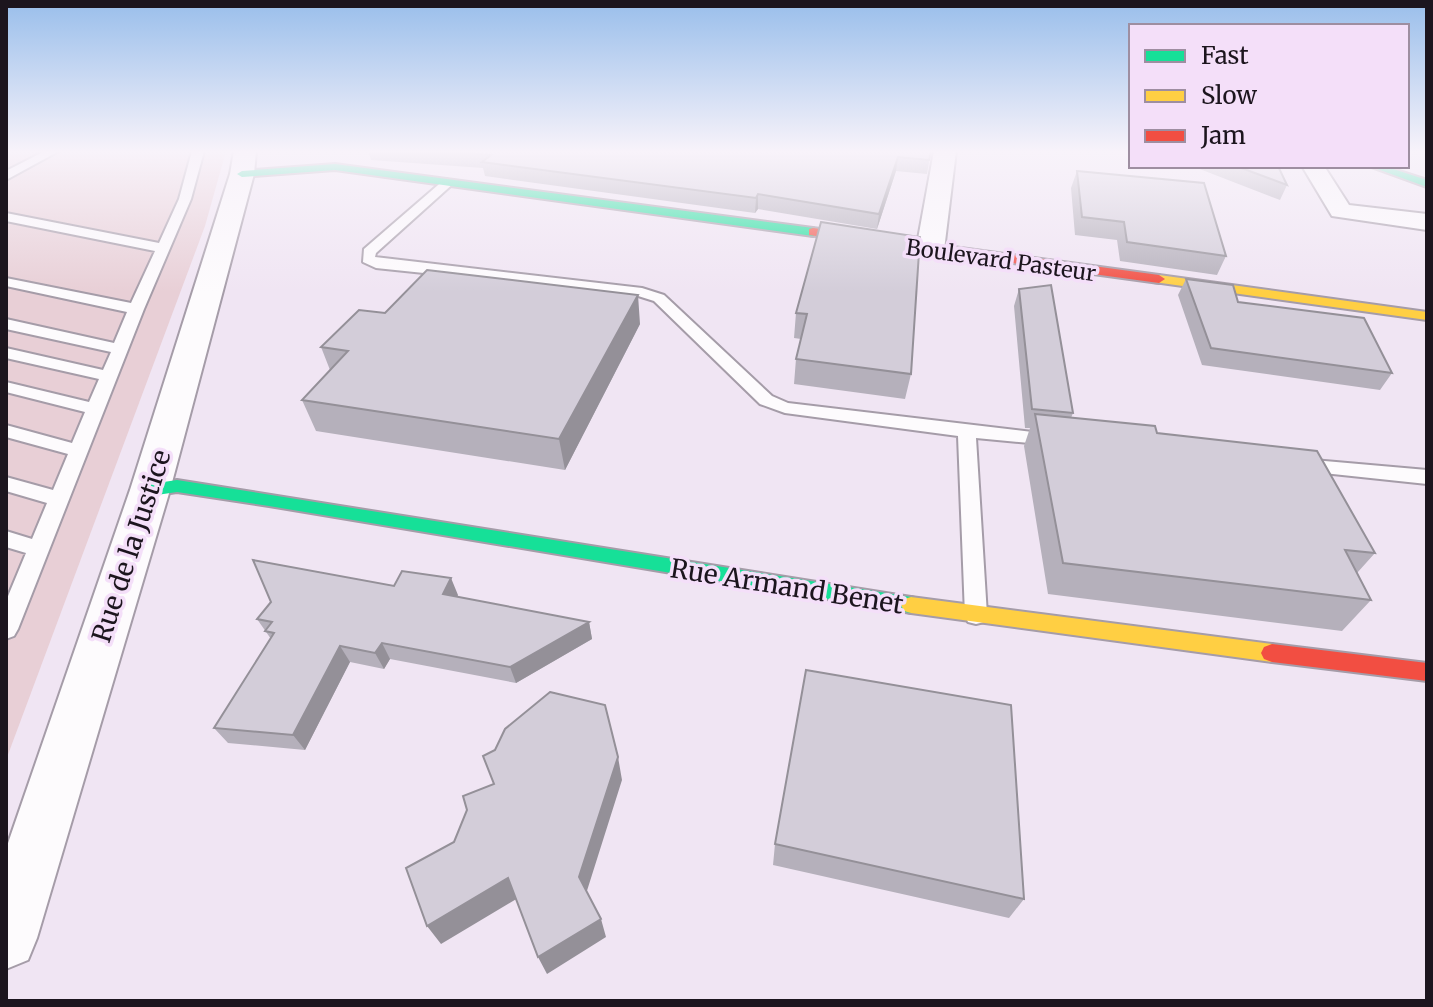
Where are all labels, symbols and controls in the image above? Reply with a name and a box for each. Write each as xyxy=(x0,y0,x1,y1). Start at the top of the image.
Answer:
legend xyxy=(1129,24,1409,168)
text: Fast xyxy=(1201,40,1249,71)
text: Slow xyxy=(1201,80,1257,111)
text: Jam xyxy=(1200,120,1246,151)
street label: Boulevard Pasteur xyxy=(904,233,1098,287)
street label: Rue de la Justice xyxy=(84,446,178,646)
street label: Rue Armand Benet xyxy=(668,551,906,621)

